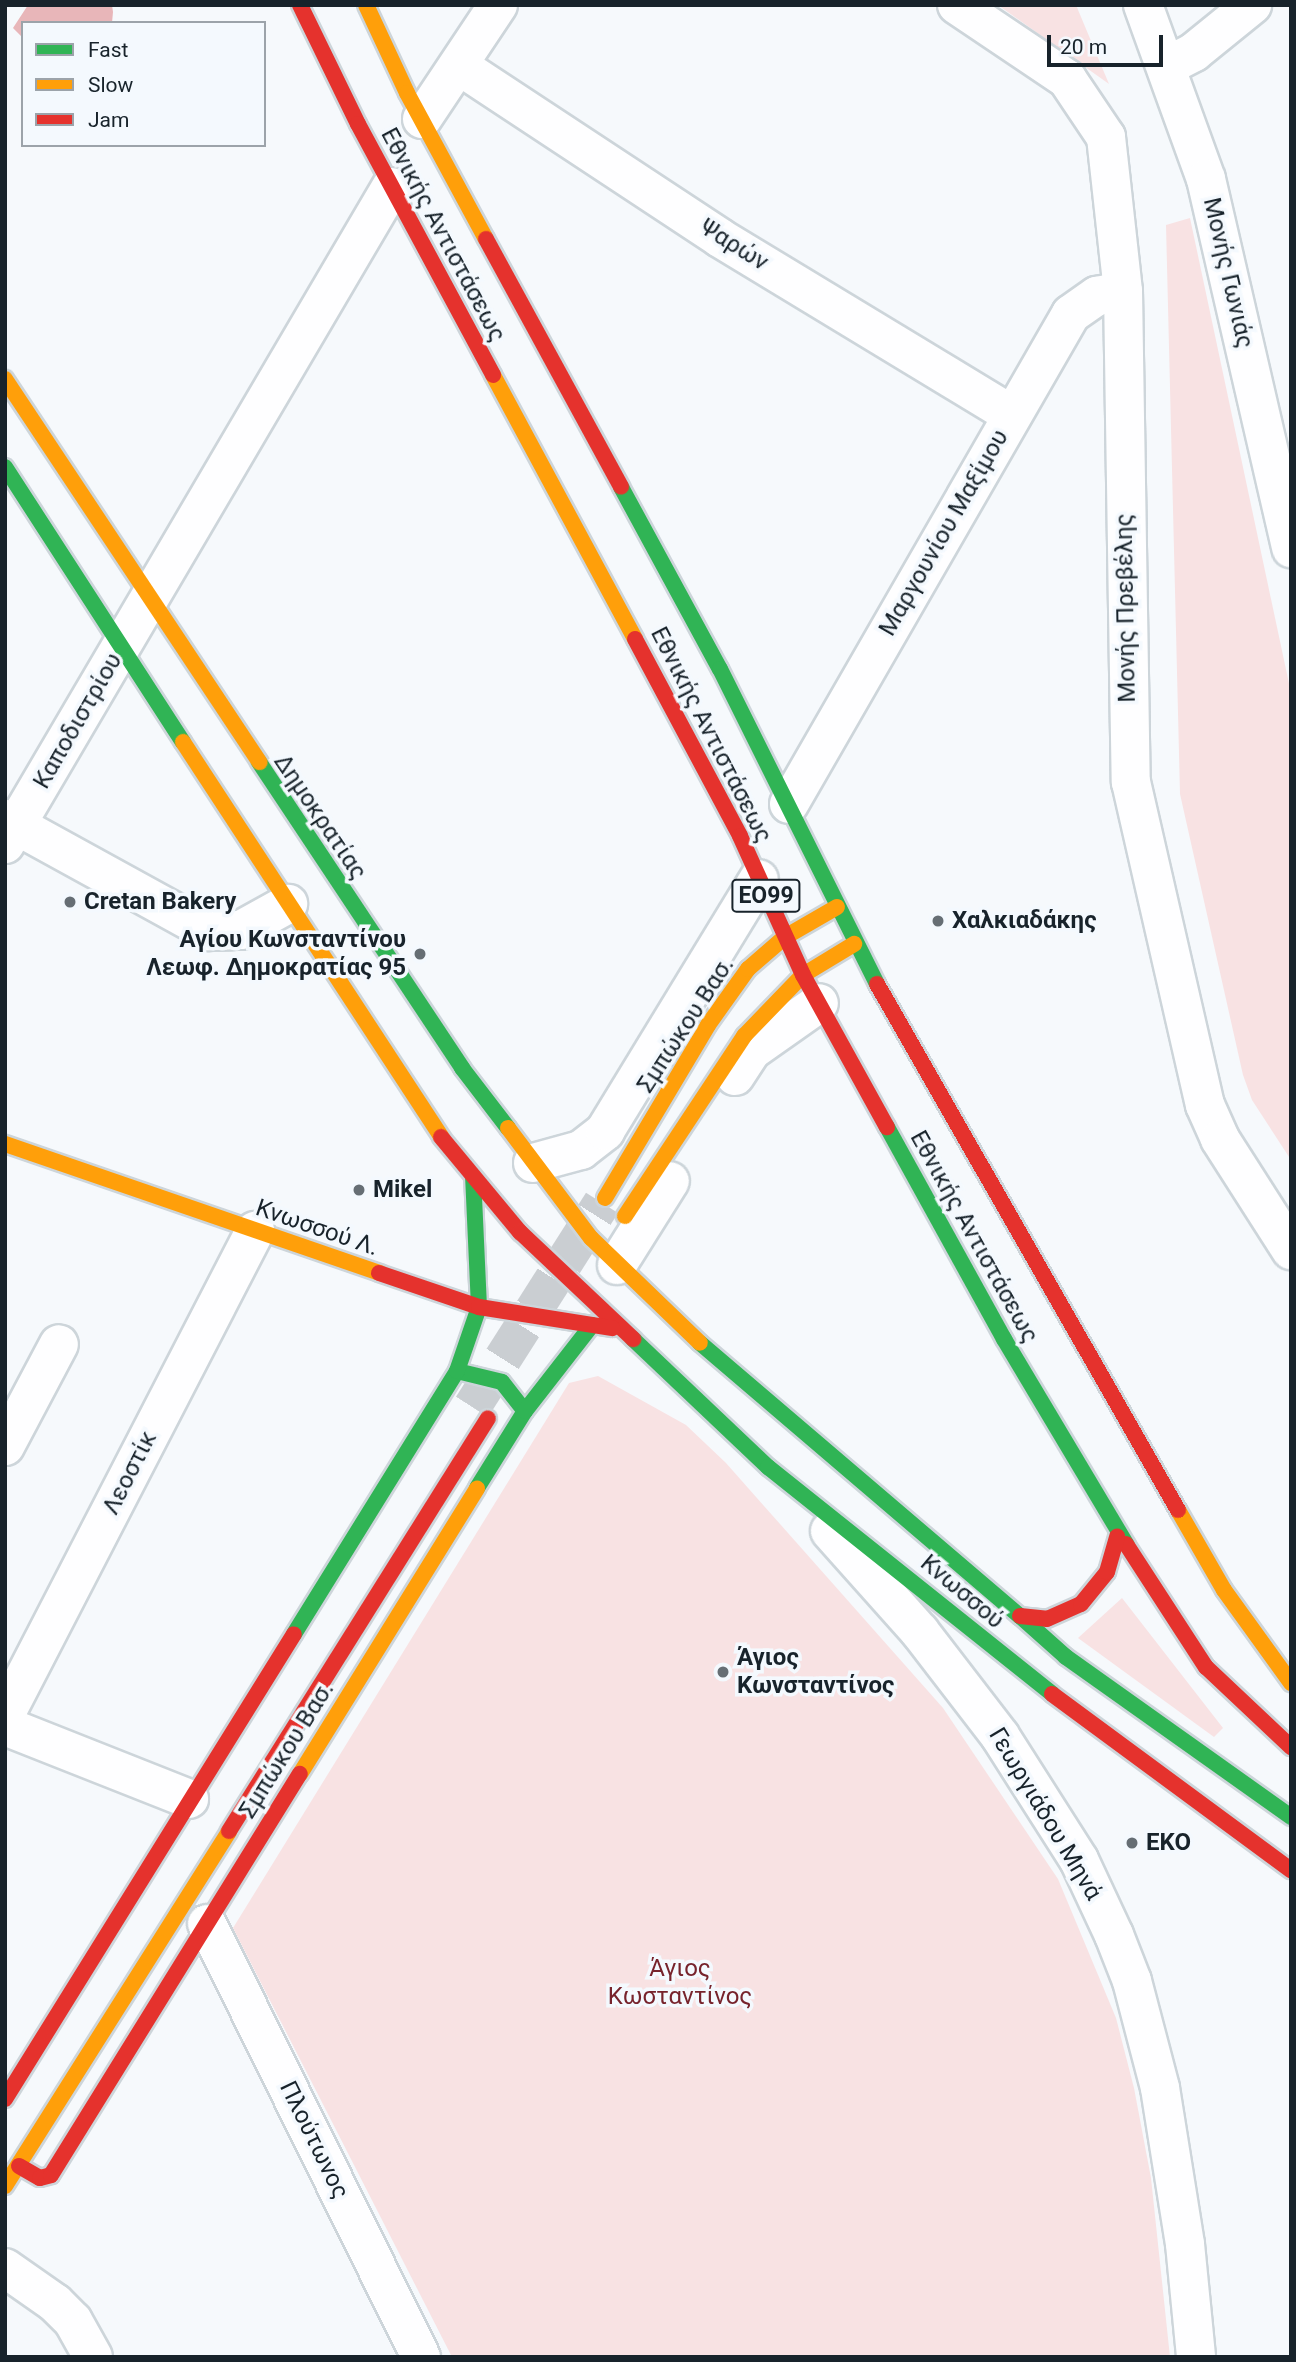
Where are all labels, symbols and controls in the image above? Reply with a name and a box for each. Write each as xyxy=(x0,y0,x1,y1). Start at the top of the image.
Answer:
legend xyxy=(21,21,266,147)
scale bar xyxy=(1051,21,1166,65)
text: 20 m xyxy=(1060,35,1107,59)
text: Fast xyxy=(88,38,128,62)
text: Slow xyxy=(88,73,133,97)
text: Jam xyxy=(88,108,129,132)
street label: Εθνικής Αντιστάσεως xyxy=(374,123,512,347)
street label: Μονής Γωνιάς xyxy=(1197,195,1259,351)
street label: Ψαρών xyxy=(694,213,774,277)
street label: Μαργουνίου Μαξίμου xyxy=(873,425,1015,641)
street label: Μονής Πρεβέλης xyxy=(1110,513,1142,703)
street label: Εθνικής Αντιστάσεως xyxy=(644,622,778,848)
street label: Καποδιστρίου xyxy=(28,648,128,794)
street label: Δημοκρατίας xyxy=(267,749,373,885)
road number: ΕΟ99 xyxy=(731,876,801,916)
place label: Cretan Bakery xyxy=(84,888,236,916)
marker: Cretan Bakery xyxy=(62,894,78,910)
place label: Χαλκιαδάκης xyxy=(952,907,1096,935)
marker: Χαλκιαδάκης xyxy=(930,913,946,929)
place label: Αγίου Κωνσταντίνου Λεωφ. Δημοκρατίας 95 xyxy=(146,926,406,982)
marker: Αγίου Κωνσταντίνου Λεωφ. Δημοκρατίας 95 xyxy=(412,946,428,962)
street label: Σμπώκου Βασ. xyxy=(631,952,741,1098)
street label: Εθνικής Αντιστάσεως xyxy=(904,1126,1044,1348)
place label: Mikel xyxy=(373,1176,432,1204)
marker: Mikel xyxy=(351,1182,367,1198)
street label: Κνωσσού Λ. xyxy=(252,1194,382,1262)
street label: Λεοστίκ xyxy=(97,1426,163,1520)
street label: Κνωσσού xyxy=(914,1549,1010,1635)
place label: Άγιος Κωνσταντίνος xyxy=(737,1644,894,1700)
marker: Άγιος Κωνσταντίνος xyxy=(715,1664,731,1680)
street label: Σμπώκου Βασ. xyxy=(233,1676,341,1824)
street label: Γεωργιάδου Μηνά xyxy=(982,1723,1108,1905)
place label: EKO xyxy=(1146,1829,1191,1857)
marker: EKO xyxy=(1124,1835,1140,1851)
park label: Άγιος Κωσταντίνος xyxy=(608,1955,752,2011)
street label: Πλούτωνος xyxy=(273,2076,355,2204)

